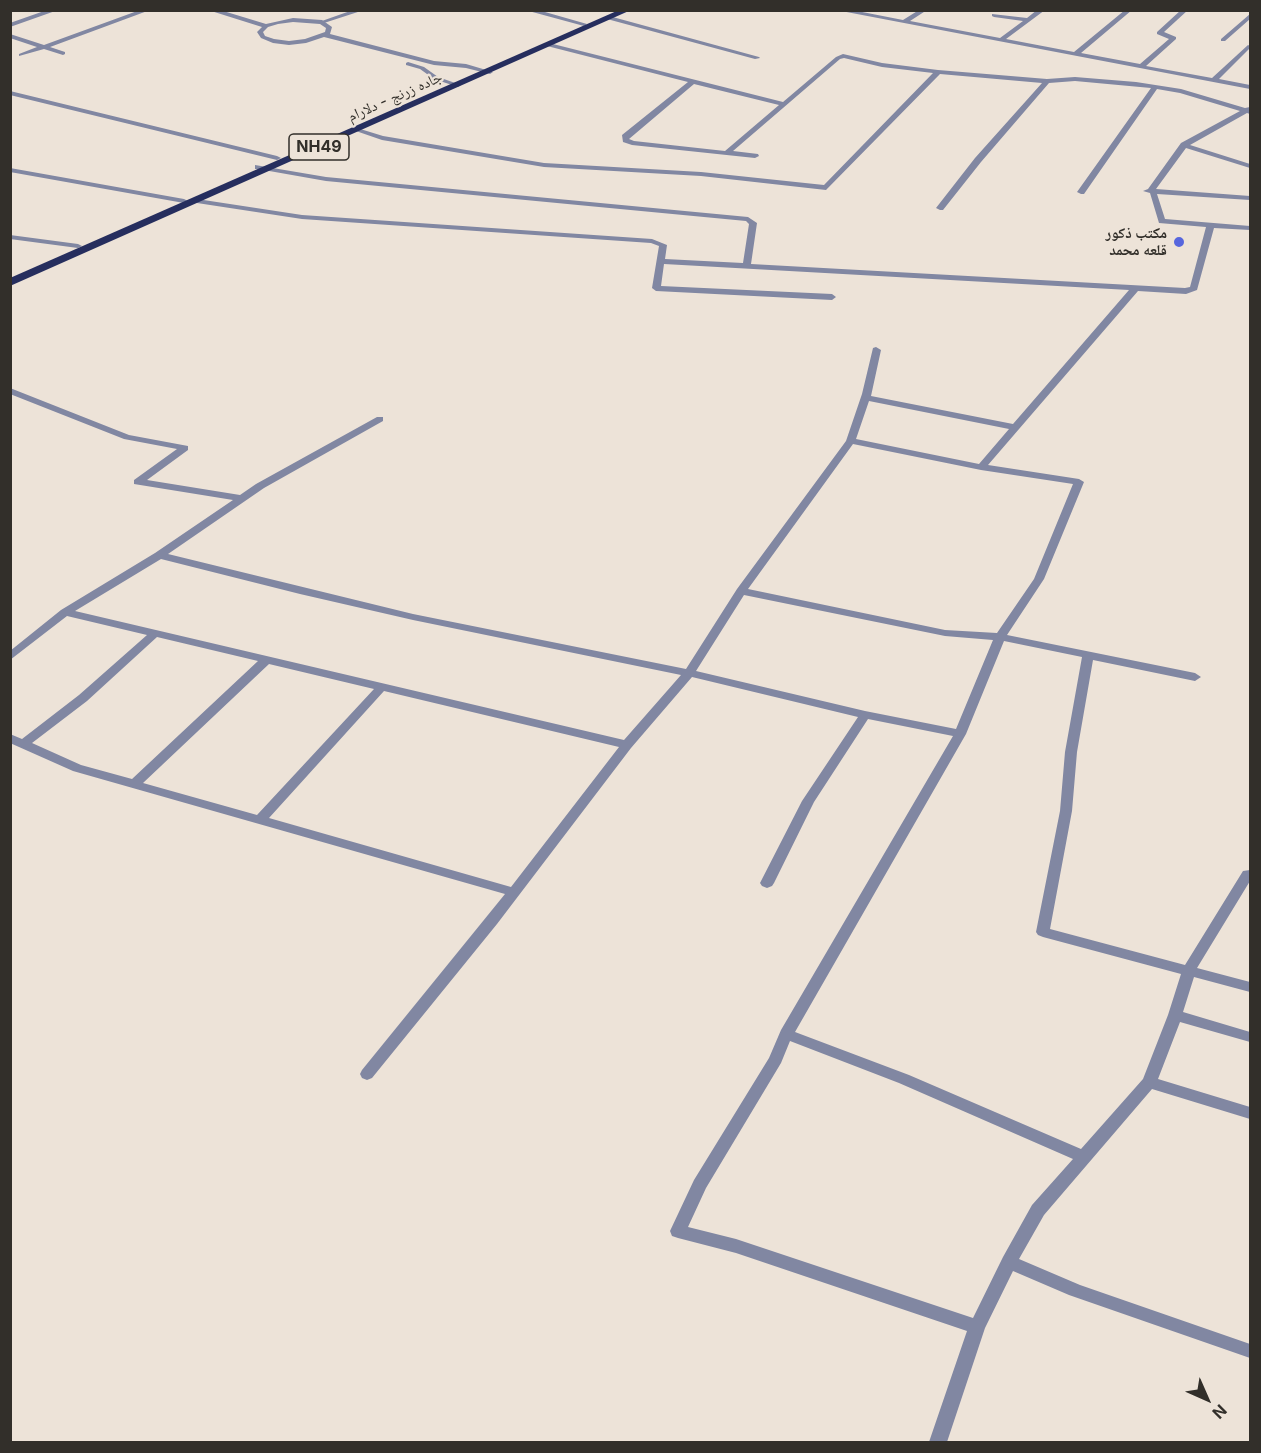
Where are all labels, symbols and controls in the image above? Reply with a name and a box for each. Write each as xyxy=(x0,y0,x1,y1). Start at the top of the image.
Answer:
street label: جاده زرنج - دلارام xyxy=(345,68,445,126)
road number: NH49 xyxy=(289,134,349,160)
place label: مکتب ذکور قلعه محمد xyxy=(1106,224,1167,259)
marker: مکتب ذکور قلعه محمد xyxy=(1172,235,1186,249)
north arrow xyxy=(1177,1369,1237,1429)
text: N xyxy=(1208,1400,1231,1423)

